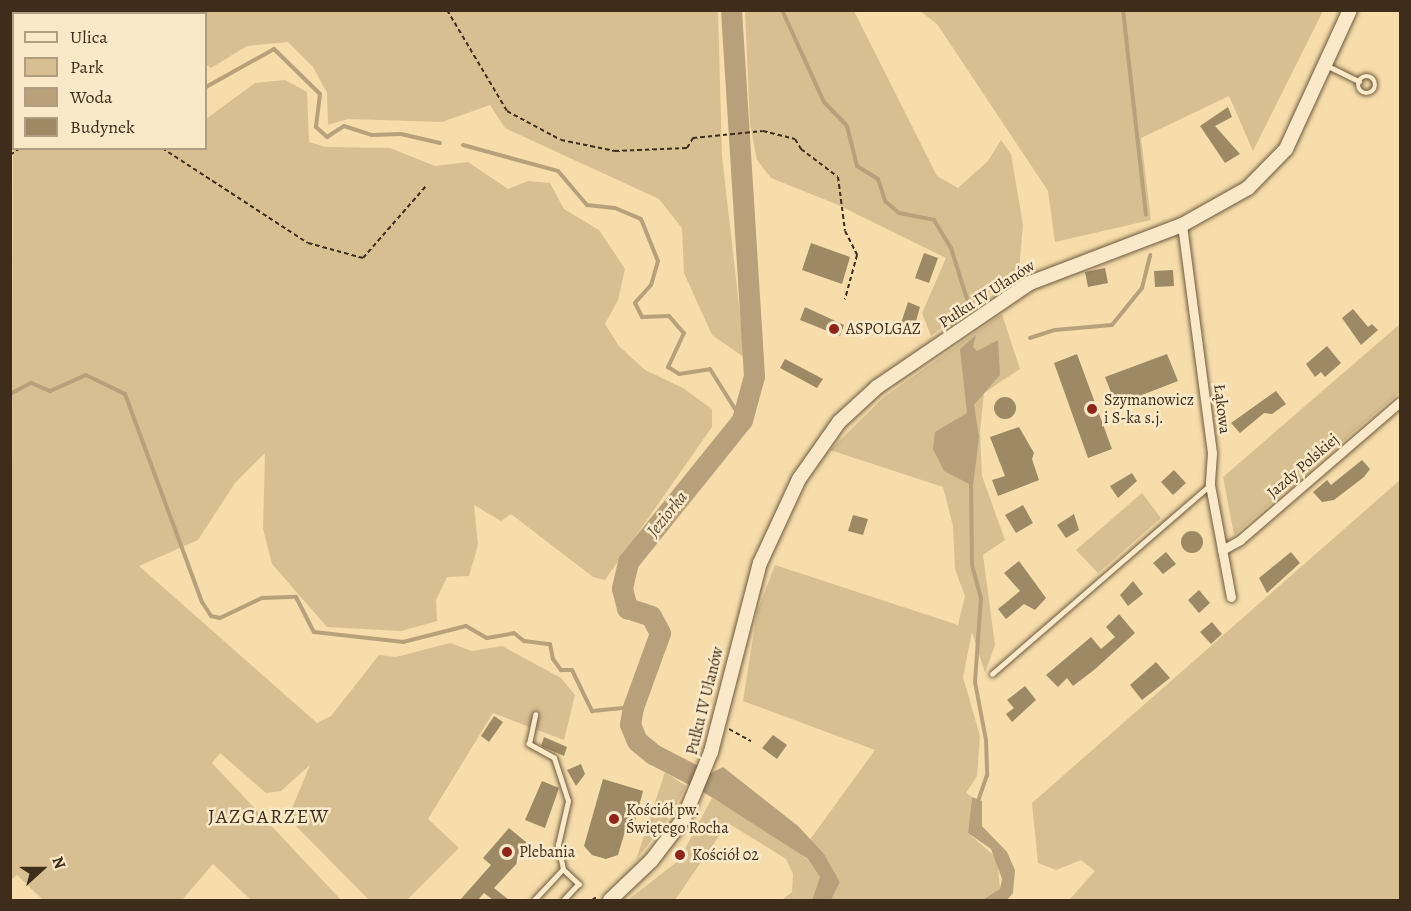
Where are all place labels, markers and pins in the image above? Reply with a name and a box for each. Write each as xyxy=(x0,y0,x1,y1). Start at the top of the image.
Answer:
place label: ASPOLGAZ xyxy=(846,319,921,339)
marker: ASPOLGAZ xyxy=(827,322,841,336)
place label: Szymanowicz i S-ka s.j. xyxy=(1104,390,1194,428)
marker: Szymanowicz i S-ka s.j. xyxy=(1085,402,1099,416)
place label: Kościół pw. Świętego Rocha xyxy=(626,800,729,838)
marker: Kościół pw. Świętego Rocha xyxy=(607,812,621,826)
place label: Plebania xyxy=(519,842,575,862)
marker: Plebania xyxy=(500,845,514,859)
place label: Kościół 02 xyxy=(692,845,759,865)
marker: Kościół 02 xyxy=(673,848,687,862)

